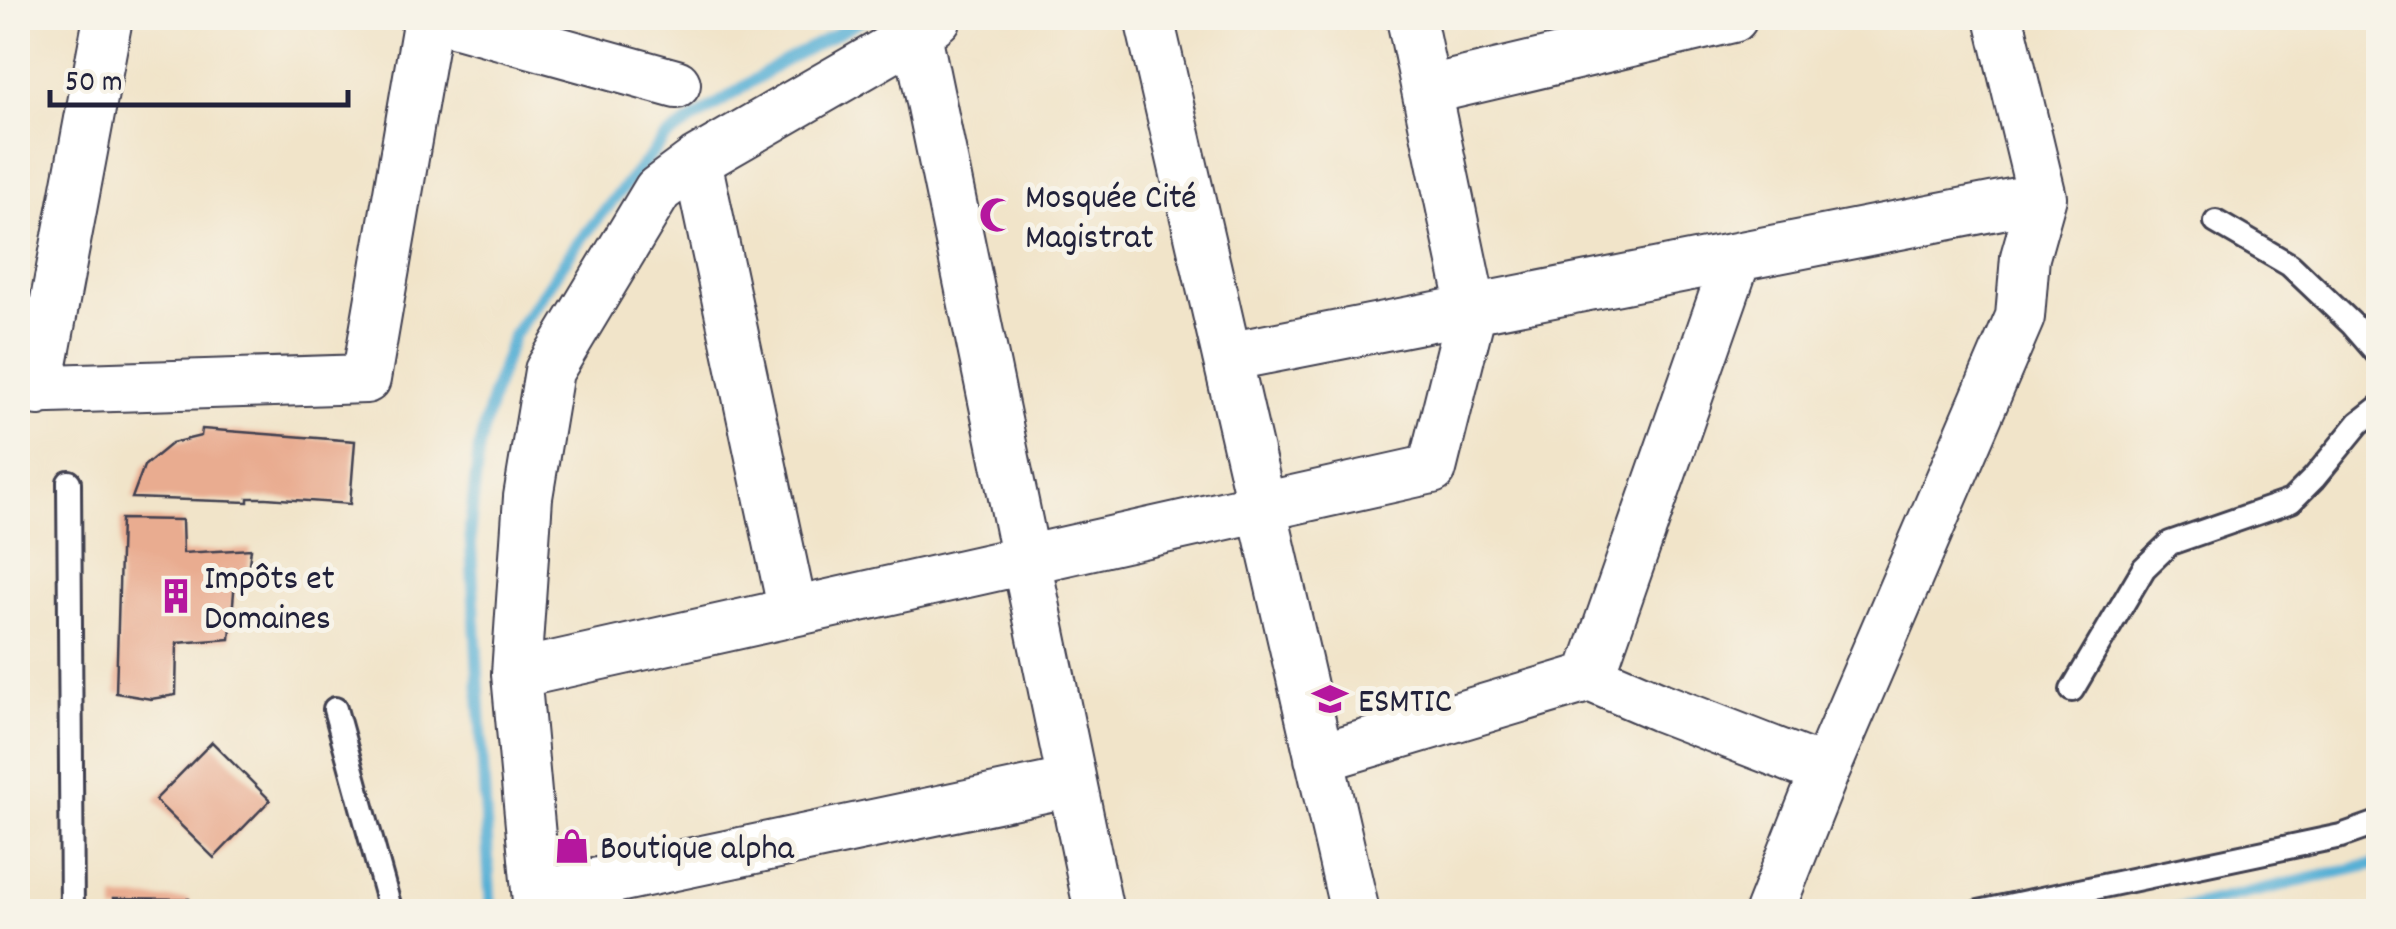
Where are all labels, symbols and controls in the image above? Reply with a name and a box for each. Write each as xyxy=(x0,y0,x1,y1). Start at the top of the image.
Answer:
scale bar xyxy=(50,45,348,107)
text: 50 m xyxy=(65,63,123,106)
place label: Mosquée Cité Magistrat xyxy=(1025,175,1197,265)
mosque icon: Mosquée Cité Magistrat xyxy=(978,196,1016,234)
place label: Impôts et Domaines xyxy=(204,556,335,646)
building icon: Impôts et Domaines xyxy=(157,577,195,615)
place label: ESMTIC xyxy=(1358,679,1452,729)
school or university icon: ESMTIC xyxy=(1311,680,1349,718)
place label: Boutique alpha xyxy=(600,826,795,876)
shop icon: Boutique alpha xyxy=(553,827,591,865)

